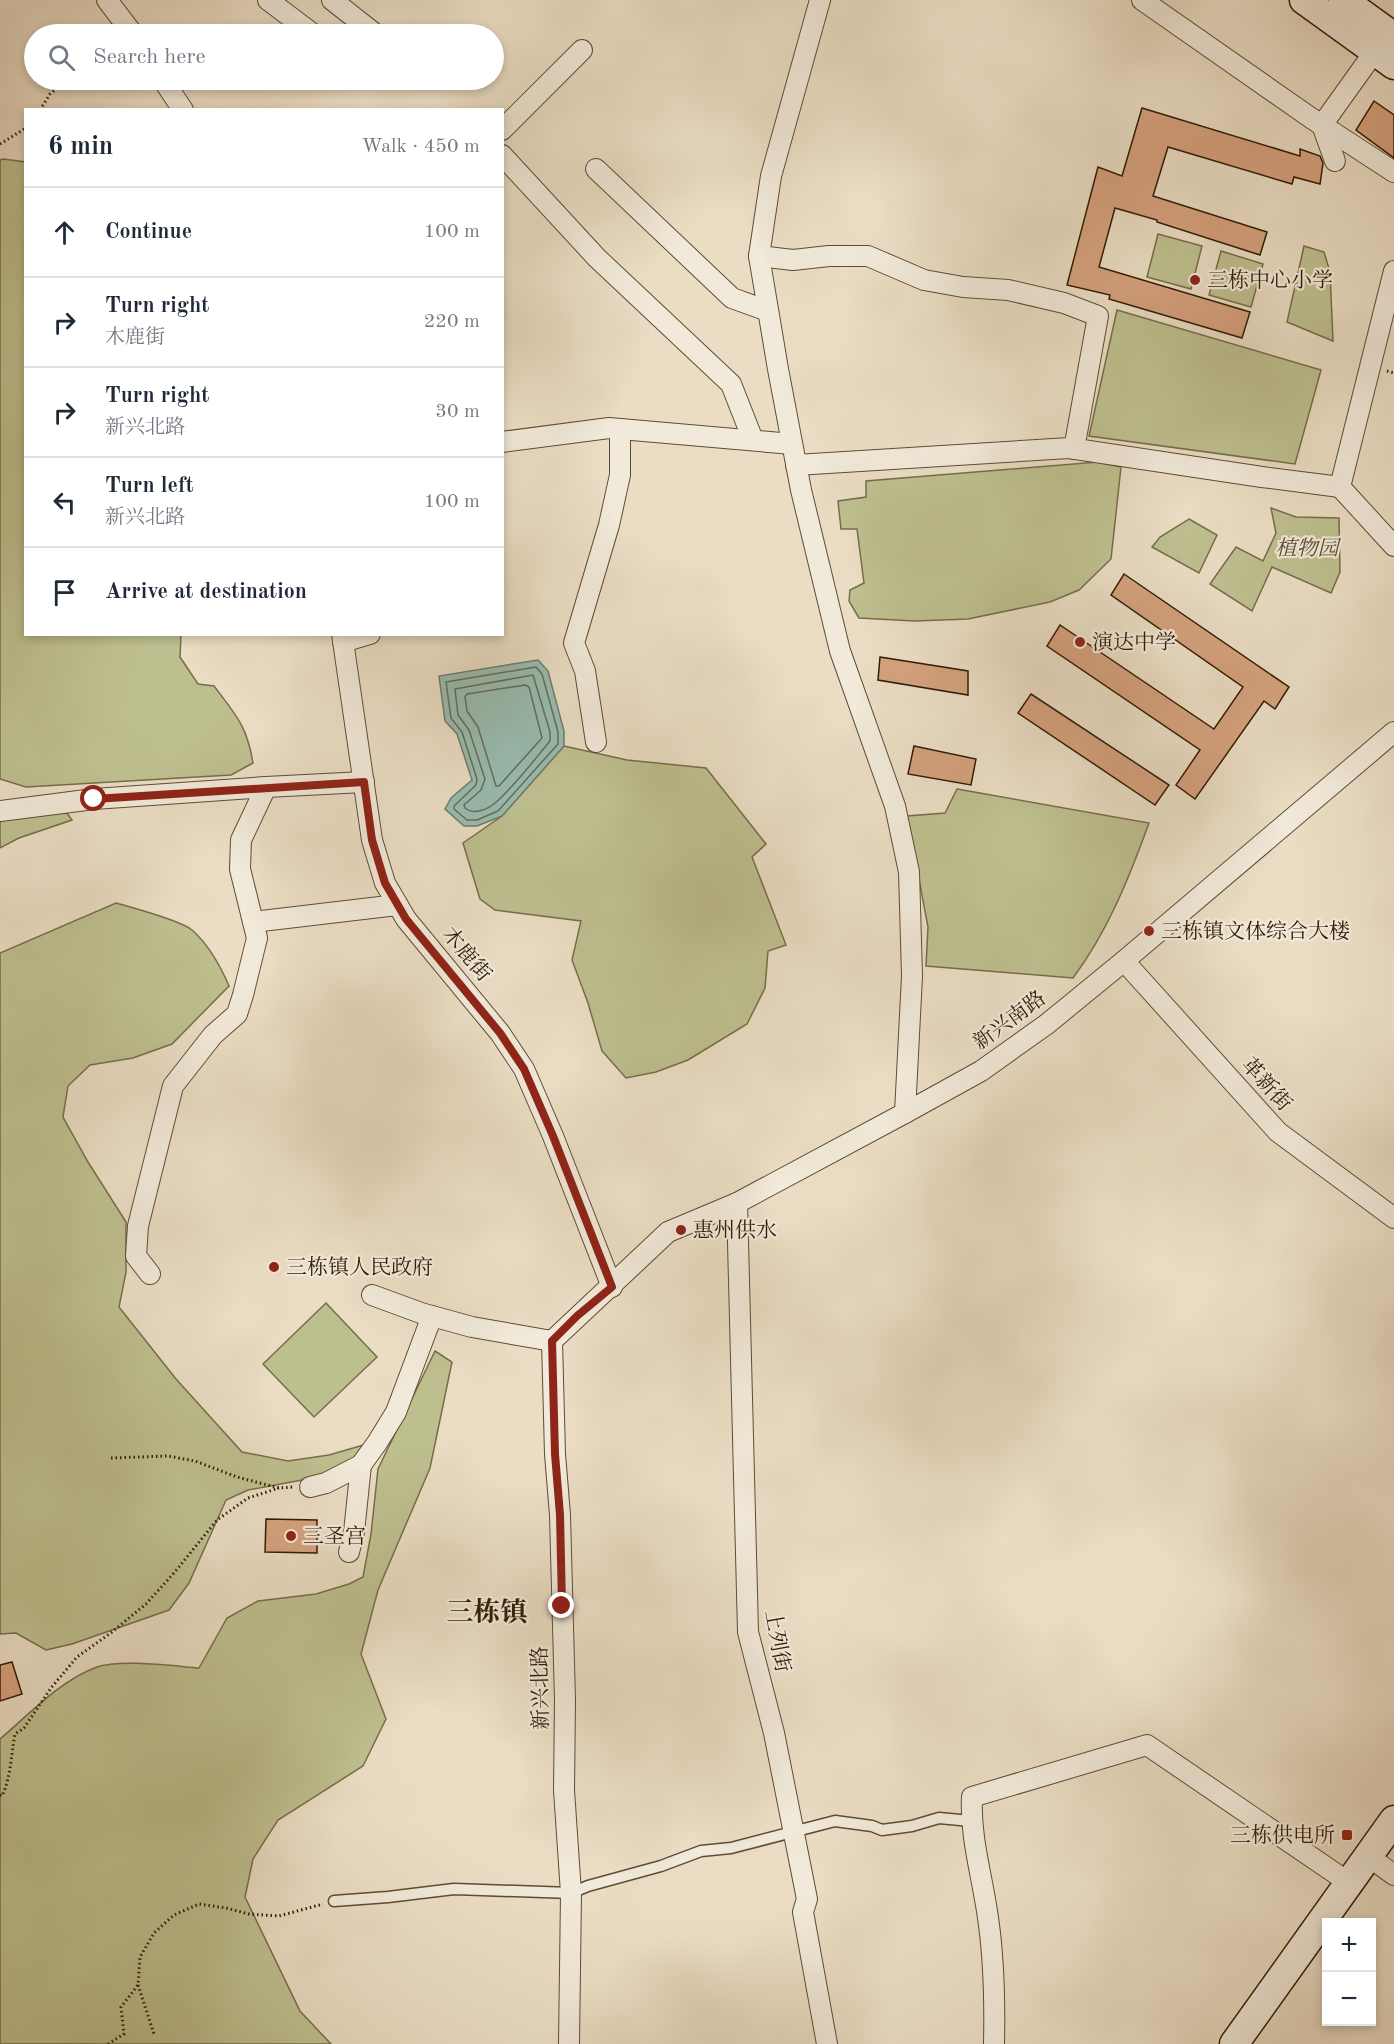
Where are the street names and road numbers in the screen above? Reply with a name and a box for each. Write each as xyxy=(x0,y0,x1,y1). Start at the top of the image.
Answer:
street label: 木鹿街 xyxy=(438,923,496,986)
street label: 新兴南路 xyxy=(969,986,1050,1054)
street label: 革新街 xyxy=(1237,1053,1296,1115)
street label: 上列街 xyxy=(761,1608,794,1674)
street label: 新兴北路 xyxy=(528,1646,553,1730)

